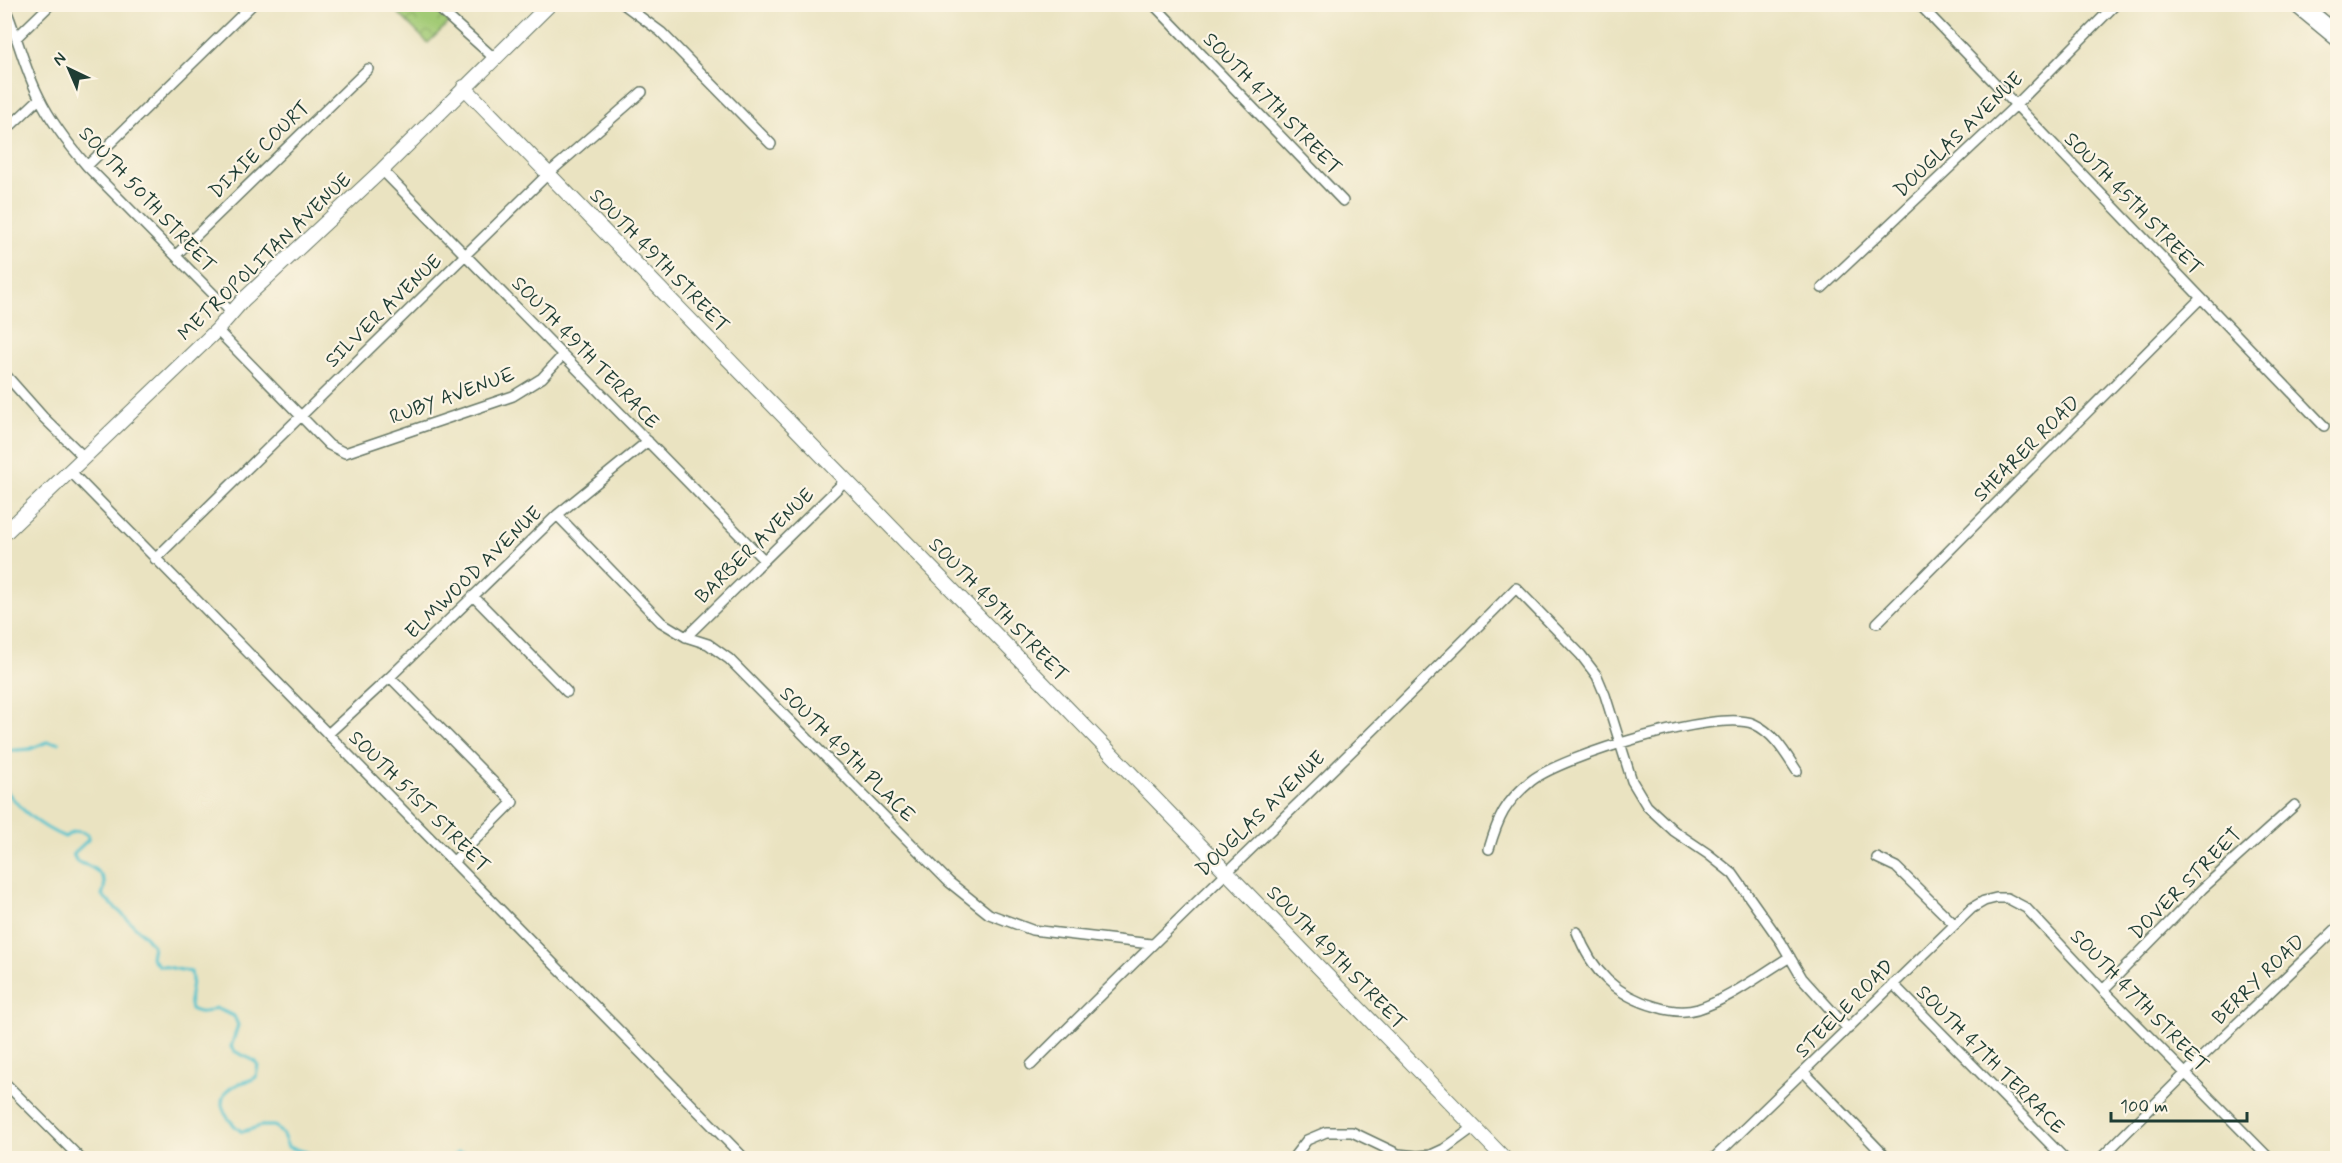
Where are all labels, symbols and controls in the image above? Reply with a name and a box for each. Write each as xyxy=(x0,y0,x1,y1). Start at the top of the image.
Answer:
street label: SOUTH 47TH STREET xyxy=(1197,27,1347,181)
north arrow xyxy=(39,39,99,99)
text: N xyxy=(48,48,71,71)
street label: DOUGLAS AVENUE xyxy=(1888,66,2030,204)
street label: DIXIE COURT xyxy=(203,95,317,205)
street label: SOUTH 50TH STREET xyxy=(72,121,222,279)
street label: SOUTH 45TH STREET xyxy=(2057,127,2208,282)
street label: METROPOLITAN AVENUE xyxy=(172,167,358,347)
street label: SOUTH 49TH STREET xyxy=(583,183,735,339)
street label: SILVER AVENUE xyxy=(320,248,448,374)
street label: SOUTH 49TH TERRACE xyxy=(505,271,665,435)
street label: RUBY AVENUE xyxy=(386,361,519,432)
street label: SHEARER ROAD xyxy=(1968,390,2086,508)
street label: BARBER AVENUE xyxy=(690,482,821,610)
street label: ELMWOOD AVENUE xyxy=(400,501,548,646)
street label: SOUTH 49TH STREET xyxy=(922,532,1074,688)
street label: SOUTH 49TH PLACE xyxy=(773,681,921,829)
street label: SOUTH 51ST STREET xyxy=(342,725,496,879)
street label: DOUGLAS AVENUE xyxy=(1190,745,1332,883)
street label: DOVER STREET xyxy=(2124,822,2248,946)
street label: SOUTH 49TH STREET xyxy=(1260,880,1412,1036)
street label: SOUTH 47TH STREET xyxy=(2064,924,2214,1078)
street label: BERRY ROAD xyxy=(2207,929,2311,1031)
street label: STEELE ROAD xyxy=(1790,954,1900,1064)
street label: SOUTH 47TH TERRACE xyxy=(1909,980,2070,1141)
scale bar xyxy=(2111,1085,2248,1123)
text: 100 m xyxy=(2120,1095,2168,1119)

